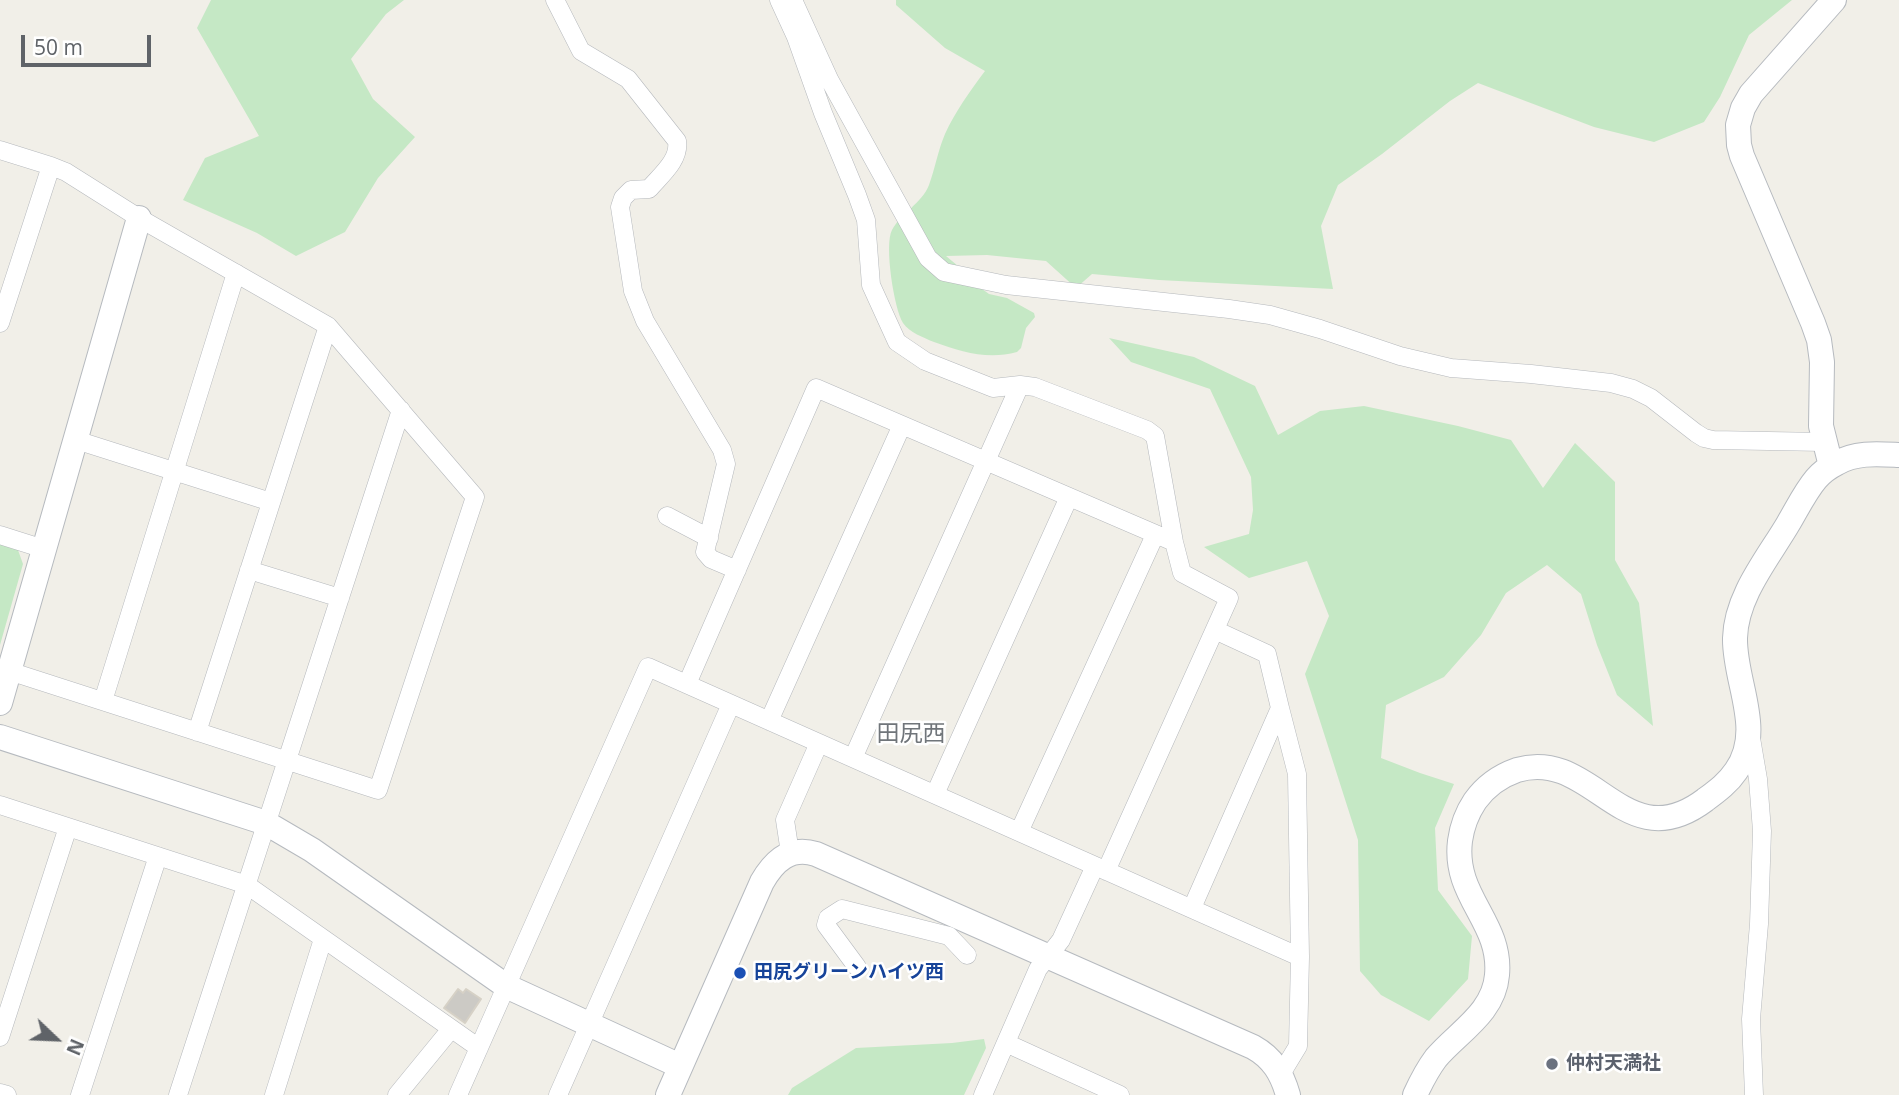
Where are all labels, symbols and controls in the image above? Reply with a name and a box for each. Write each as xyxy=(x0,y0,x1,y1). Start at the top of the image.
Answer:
scale bar xyxy=(24,21,154,65)
text: 50 m xyxy=(34,33,83,61)
district label: 田尻西 xyxy=(877,720,945,748)
place label: 田尻グリーンハイツ西 xyxy=(754,962,944,984)
marker: 田尻グリーンハイツ西 xyxy=(732,965,748,981)
north arrow xyxy=(21,1004,91,1074)
text: N xyxy=(60,1035,90,1059)
place label: 仲村天満社 xyxy=(1566,1053,1661,1075)
marker: 仲村天満社 xyxy=(1544,1056,1560,1072)

